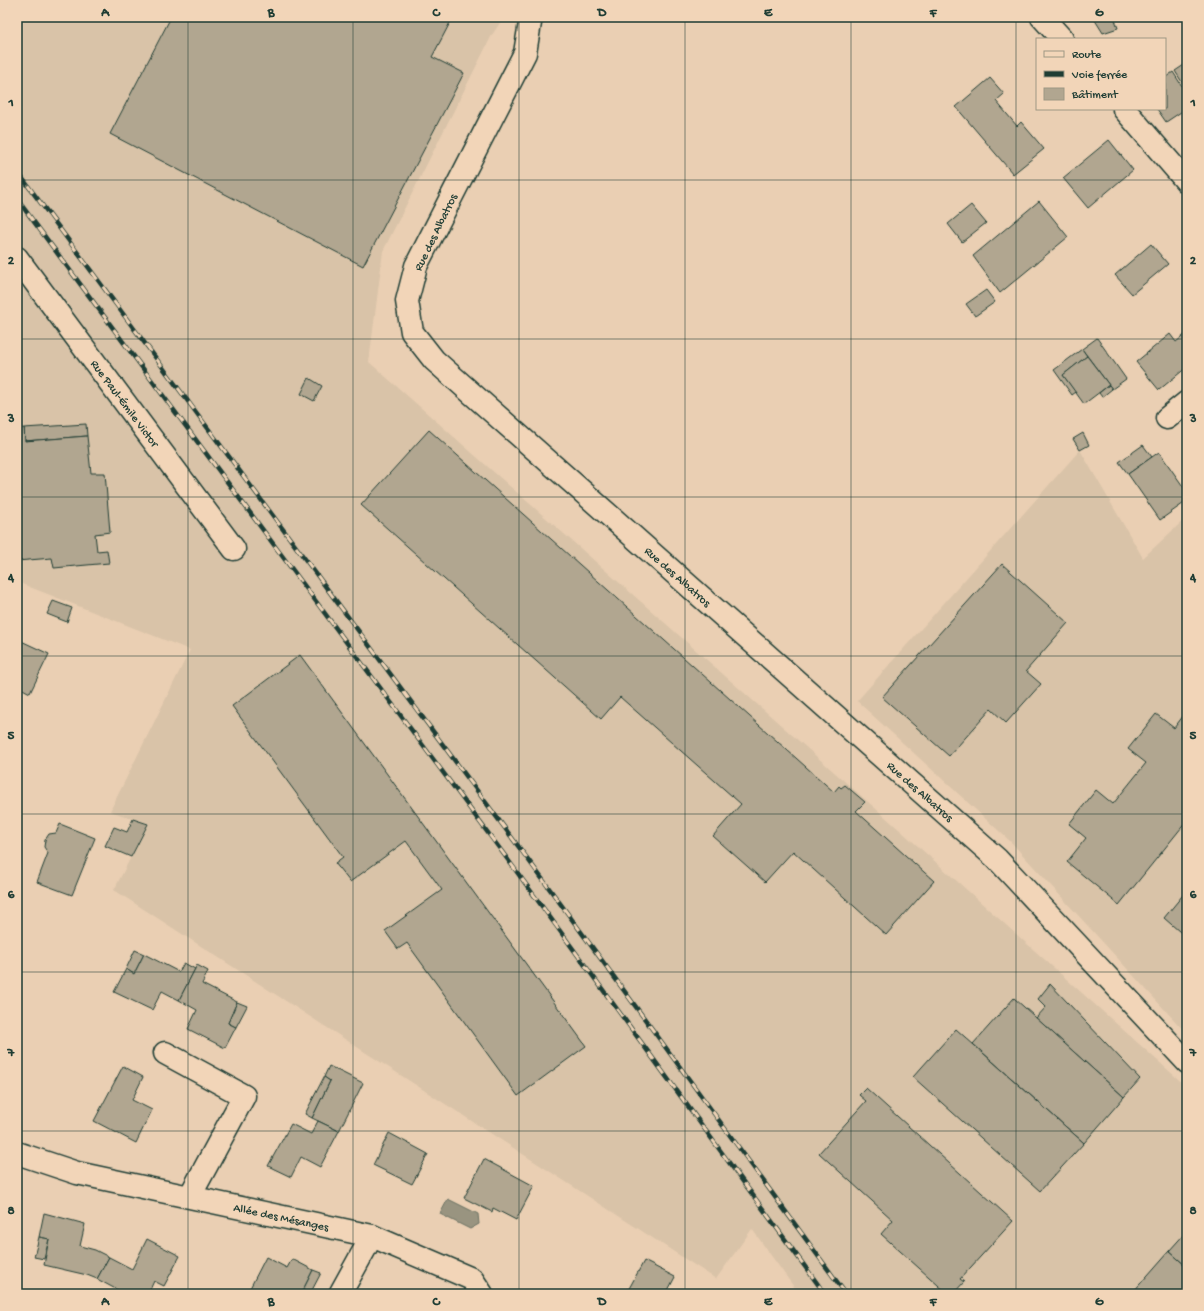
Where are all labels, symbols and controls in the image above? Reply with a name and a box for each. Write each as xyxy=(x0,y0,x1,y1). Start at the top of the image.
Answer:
text: A xyxy=(100,6,110,21)
text: B xyxy=(267,6,276,21)
text: C xyxy=(431,6,441,21)
text: D xyxy=(597,6,607,21)
text: E xyxy=(764,6,773,21)
text: F xyxy=(929,6,938,21)
text: G xyxy=(1095,6,1104,21)
legend xyxy=(1036,38,1166,110)
text: Route xyxy=(1072,49,1102,63)
text: Voie ferrée xyxy=(1071,69,1128,83)
text: Bâtiment xyxy=(1071,89,1119,103)
text: 1 xyxy=(7,96,14,111)
text: 1 xyxy=(1189,96,1196,111)
street label: Rue des Albatros xyxy=(412,192,462,274)
text: 2 xyxy=(8,254,15,269)
text: 2 xyxy=(1190,254,1197,269)
street label: Rue Paul-Émile Victor xyxy=(86,358,162,452)
text: 3 xyxy=(7,412,15,427)
text: 3 xyxy=(1189,412,1197,427)
street label: Rue des Albatros xyxy=(641,545,713,611)
text: 4 xyxy=(7,571,15,586)
text: 4 xyxy=(1189,571,1197,586)
text: 5 xyxy=(8,729,15,744)
text: 5 xyxy=(1190,729,1197,744)
street label: Rue des Albatros xyxy=(883,760,956,826)
text: 6 xyxy=(8,888,15,903)
text: 6 xyxy=(1190,888,1197,903)
text: 7 xyxy=(7,1046,16,1061)
text: 7 xyxy=(1189,1046,1198,1061)
street label: Allée des Mésanges xyxy=(232,1202,330,1236)
text: 8 xyxy=(7,1204,15,1219)
text: 8 xyxy=(1189,1204,1197,1219)
text: A xyxy=(100,1295,110,1310)
text: B xyxy=(267,1295,276,1310)
text: C xyxy=(431,1295,441,1310)
text: D xyxy=(597,1295,607,1310)
text: E xyxy=(764,1295,773,1310)
text: F xyxy=(929,1295,938,1310)
text: G xyxy=(1095,1295,1104,1310)

